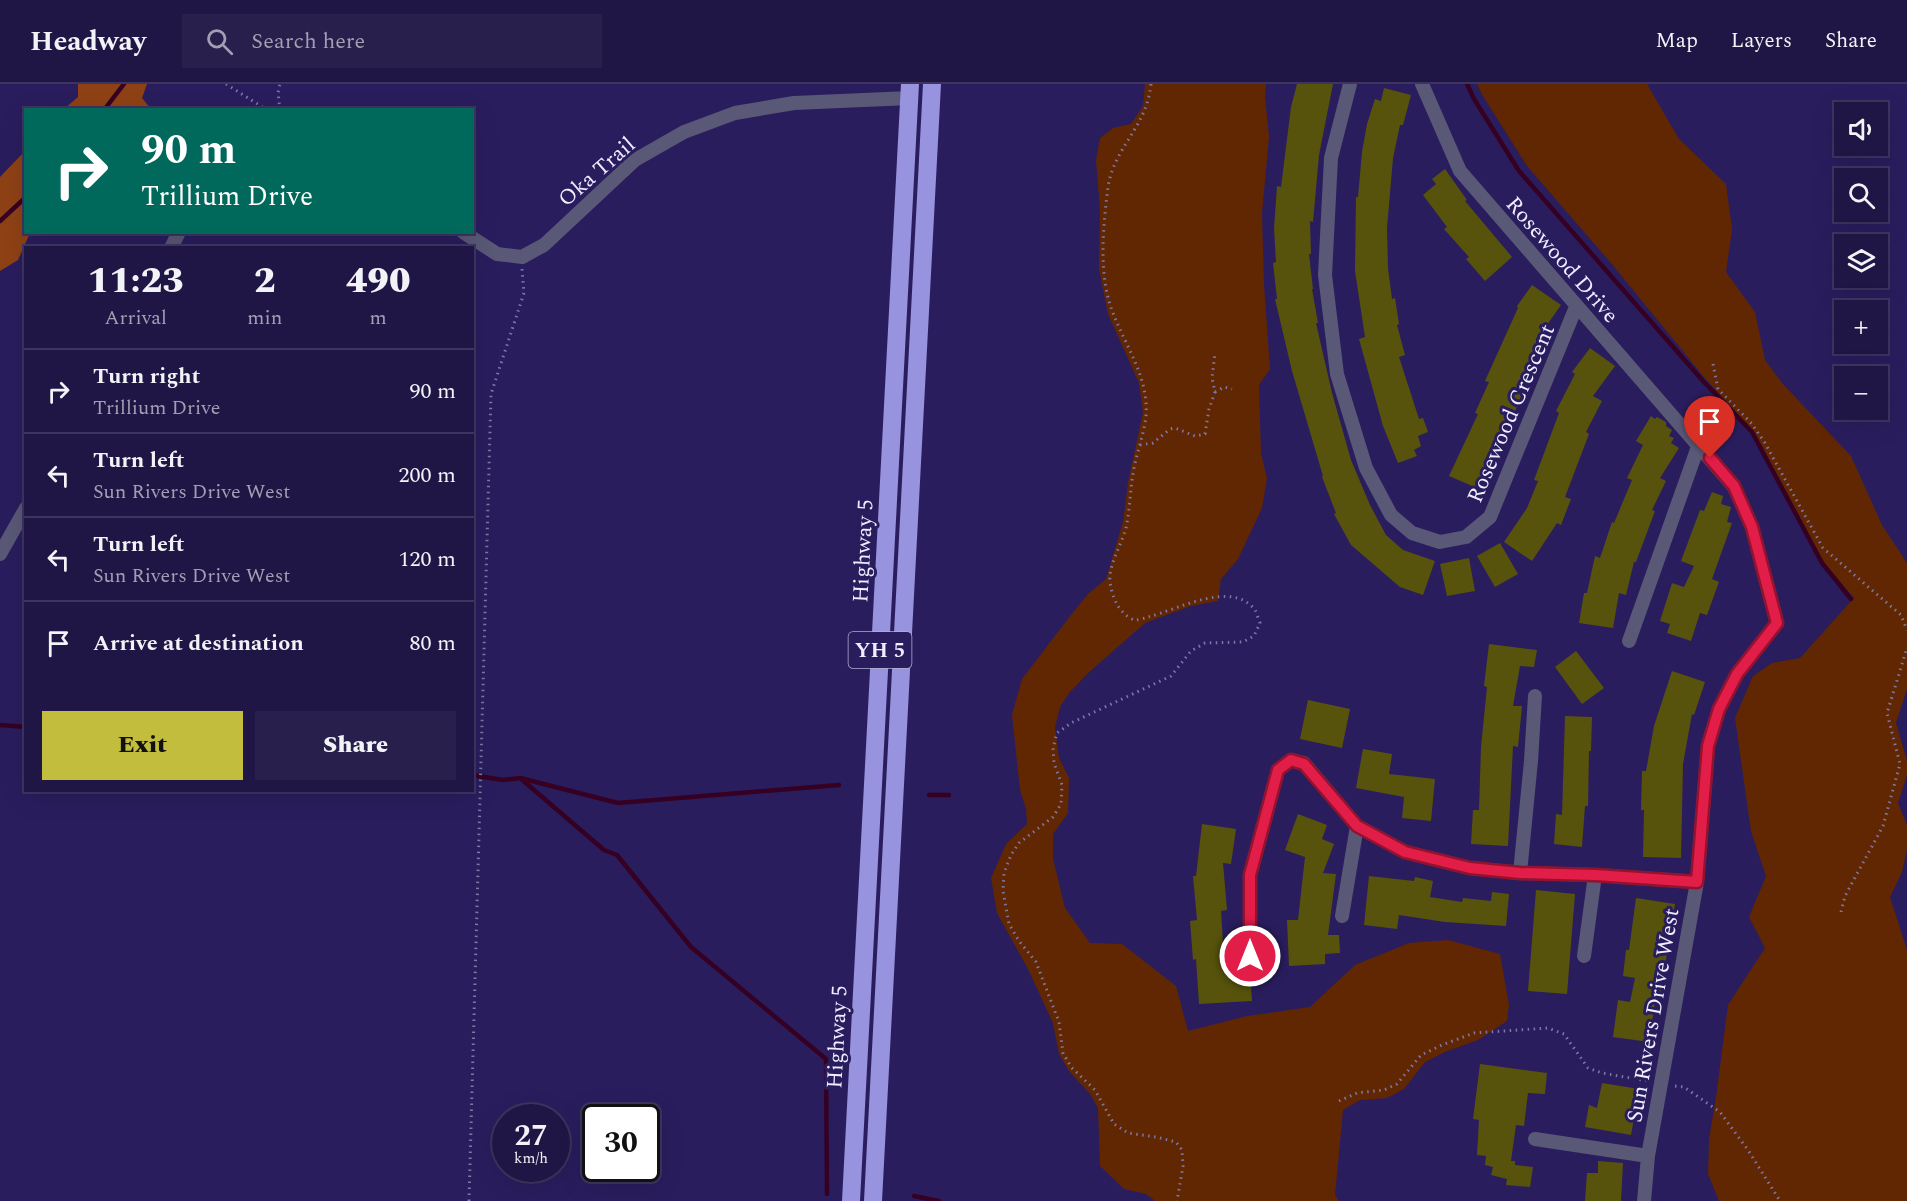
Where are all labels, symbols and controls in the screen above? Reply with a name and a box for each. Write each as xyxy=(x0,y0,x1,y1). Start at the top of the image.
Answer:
search box xyxy=(182,14,602,68)
text: Headway xyxy=(30,20,146,63)
icon: search xyxy=(203,25,236,58)
text: Search here xyxy=(251,25,365,58)
text: Map xyxy=(1656,25,1698,57)
text: Layers xyxy=(1731,25,1792,57)
text: Share xyxy=(1825,25,1877,57)
map controls xyxy=(1834,102,1888,420)
button: sound xyxy=(1834,102,1888,156)
text: 90 m xyxy=(141,119,236,182)
street label: Oka Trail xyxy=(551,129,643,215)
icon: right xyxy=(42,132,120,210)
button: search xyxy=(1834,168,1888,222)
text: Trillium Drive xyxy=(141,176,313,218)
street label: Rosewood Drive xyxy=(1497,189,1626,331)
button: layers xyxy=(1834,234,1888,288)
text: 11:23 xyxy=(87,254,184,309)
text: 2 xyxy=(254,254,276,309)
text: 490 xyxy=(346,254,411,309)
button: + xyxy=(1834,300,1888,354)
text: Arrival xyxy=(105,303,167,333)
text: min xyxy=(247,303,282,333)
text: m xyxy=(370,303,387,333)
street label: Rosewood Crescent xyxy=(1459,319,1564,508)
text: Turn right xyxy=(93,360,200,393)
button: − xyxy=(1834,366,1888,420)
icon: right xyxy=(42,375,75,408)
text: 90 m xyxy=(410,375,456,408)
text: Trillium Drive xyxy=(93,393,221,423)
pin xyxy=(1684,396,1735,458)
icon: arrive xyxy=(1693,405,1726,438)
text: Turn left xyxy=(93,444,185,477)
icon: left xyxy=(42,459,75,492)
text: 200 m xyxy=(399,459,456,492)
text: Sun Rivers Drive West xyxy=(93,477,290,507)
street label: Highway 5 xyxy=(844,499,883,604)
text: Turn left xyxy=(93,528,185,561)
icon: left xyxy=(42,543,75,576)
text: 120 m xyxy=(399,543,456,576)
text: Sun Rivers Drive West xyxy=(93,561,290,591)
icon: arrive xyxy=(42,627,75,660)
text: Arrive at destination xyxy=(93,627,304,660)
text: 80 m xyxy=(410,627,456,660)
road number: YH 5 xyxy=(848,632,912,668)
button: Exit xyxy=(42,711,243,780)
button: Share xyxy=(255,711,456,780)
street label: Sun Rivers Drive West xyxy=(1618,905,1689,1125)
position arrow xyxy=(1218,924,1282,988)
street label: Highway 5 xyxy=(818,985,857,1090)
speed limit sign: 30 xyxy=(582,1104,660,1182)
text: 27 xyxy=(514,1113,548,1159)
text: km/h xyxy=(514,1147,548,1170)

